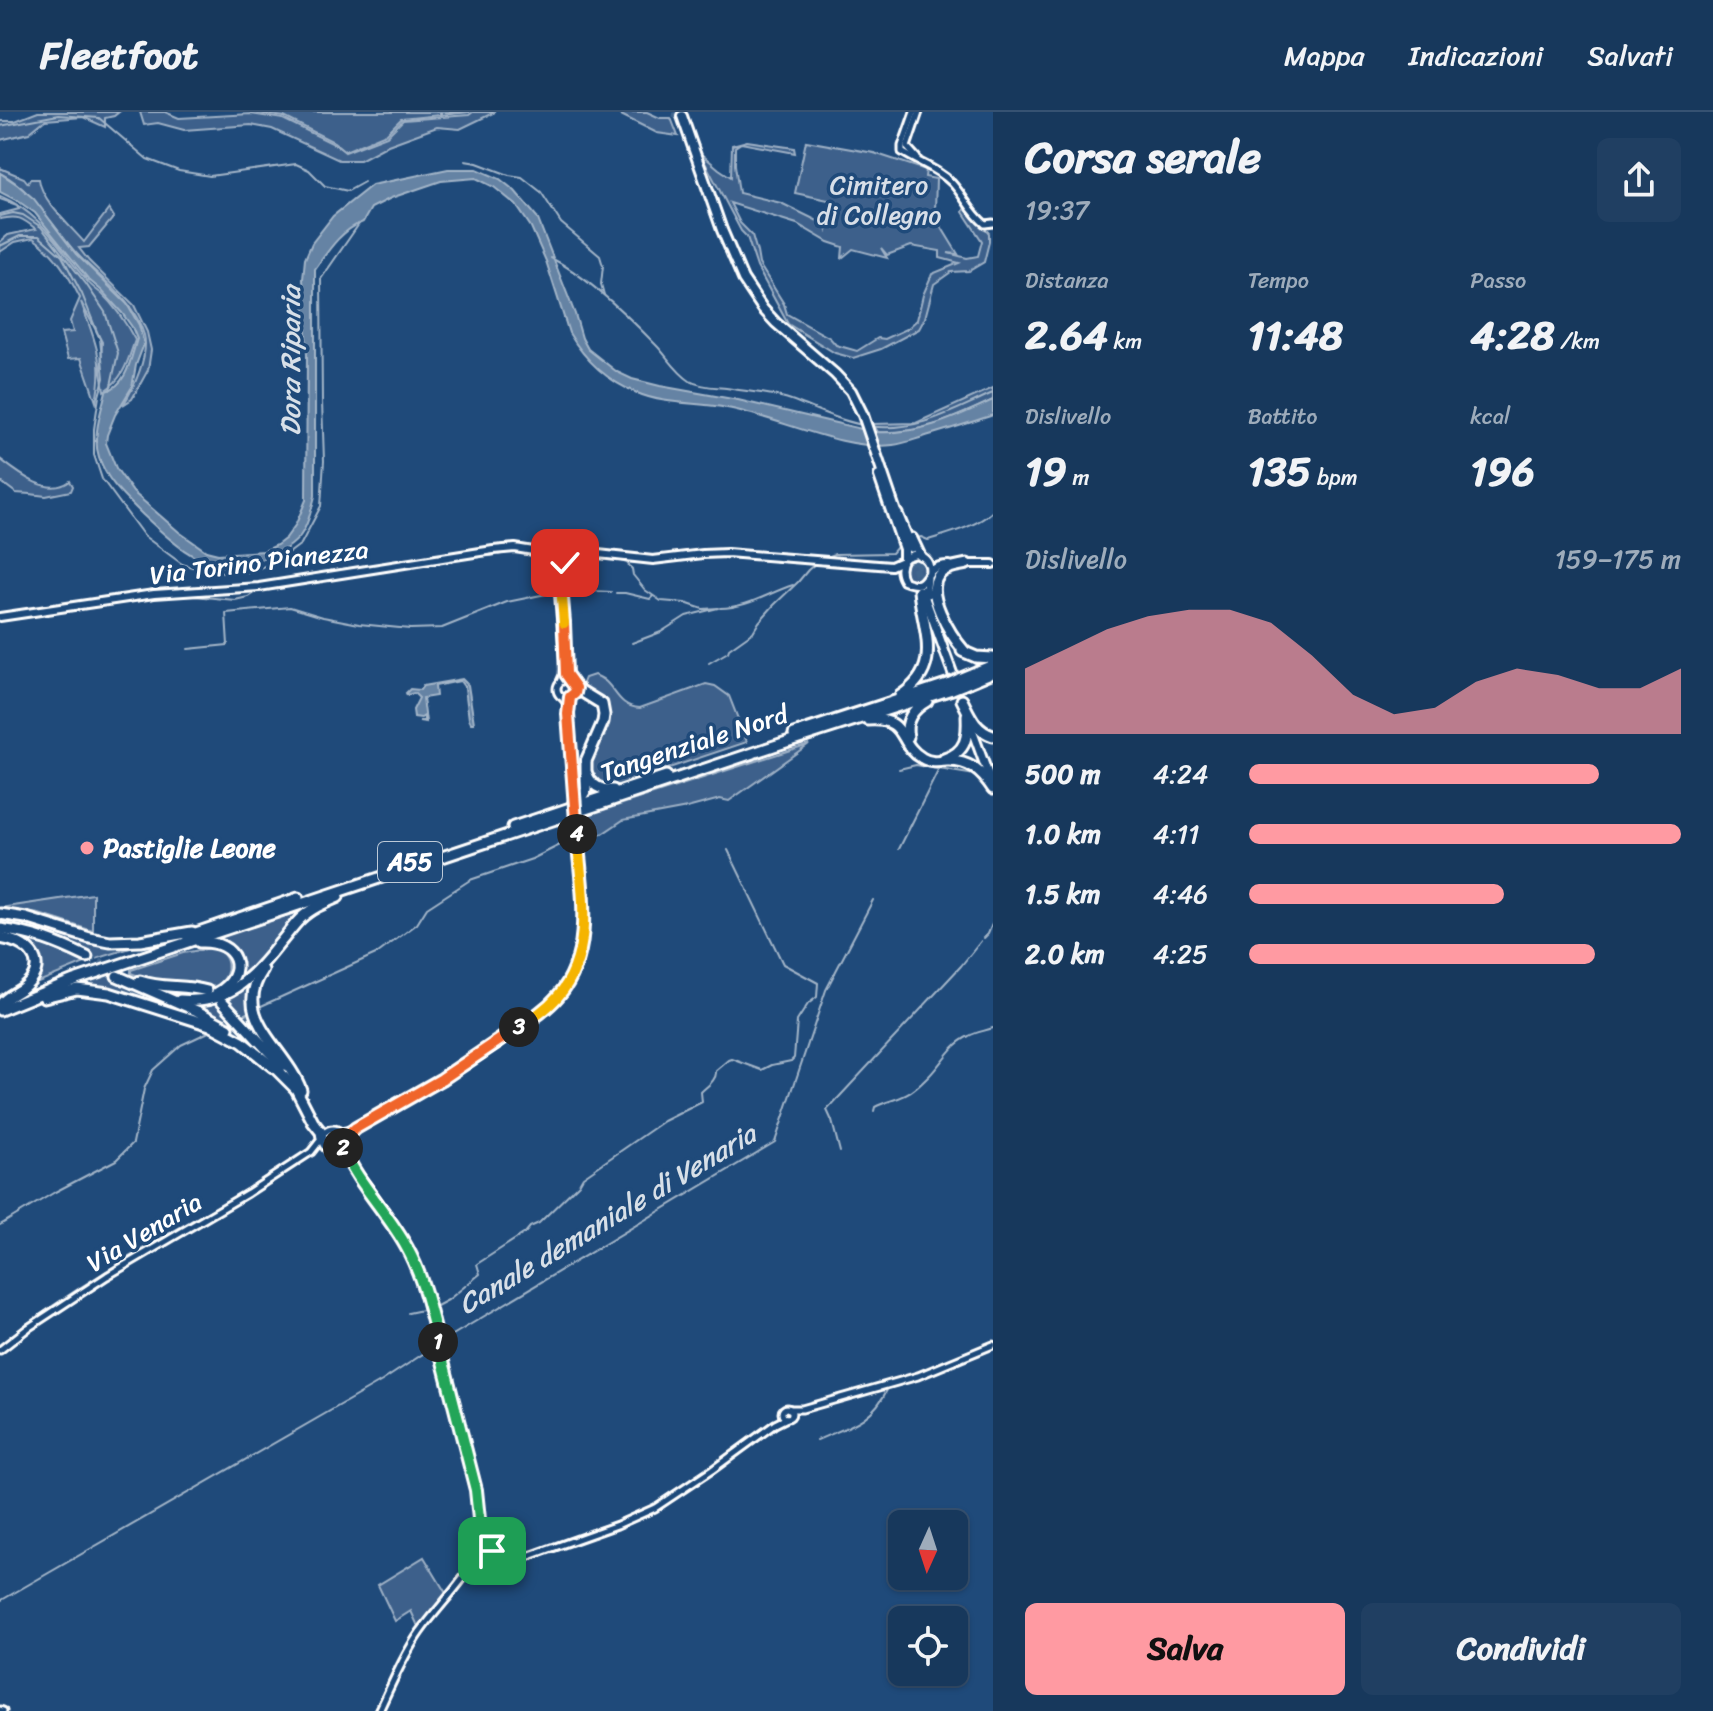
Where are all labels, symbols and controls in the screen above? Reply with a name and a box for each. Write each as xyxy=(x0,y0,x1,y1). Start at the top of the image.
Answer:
text: Fleetfoot xyxy=(40,22,198,89)
text: Mappa xyxy=(1284,31,1365,80)
text: Indicazioni xyxy=(1409,31,1543,80)
text: Salvati xyxy=(1587,31,1673,80)
text: Corsa serale xyxy=(1025,118,1261,196)
button: share xyxy=(1597,138,1681,222)
park label: Cimitero di Collegno xyxy=(817,162,941,238)
text: 19:37 xyxy=(1025,187,1089,233)
text: Distanza xyxy=(1025,261,1108,300)
text: Tempo xyxy=(1248,261,1309,300)
text: Passo xyxy=(1470,261,1526,300)
water label: Dora Riparia xyxy=(266,283,315,436)
text: 2.64 xyxy=(1025,300,1108,371)
text: 11:48 xyxy=(1248,300,1343,371)
text: 4:28 xyxy=(1470,300,1555,371)
text: km xyxy=(1108,322,1142,361)
text: /km xyxy=(1555,322,1600,361)
text: Dislivello xyxy=(1025,397,1111,436)
text: Battito xyxy=(1248,397,1317,436)
text: kcal xyxy=(1470,397,1510,436)
text: 19 xyxy=(1025,436,1067,507)
text: 135 xyxy=(1248,436,1311,507)
text: 196 xyxy=(1470,436,1535,507)
text: m xyxy=(1067,458,1089,497)
text: bpm xyxy=(1311,458,1358,497)
street label: Via Torino Pianezza xyxy=(147,526,371,598)
pin xyxy=(531,529,599,597)
text: Dislivello xyxy=(1025,536,1127,582)
text: 159–175 m xyxy=(1555,536,1681,582)
icon: check xyxy=(543,541,587,585)
street label: Tangenziale Nord xyxy=(594,690,796,795)
text: 500 m xyxy=(1025,751,1100,797)
text: 4:24 xyxy=(1153,751,1208,797)
text: 1.0 km xyxy=(1025,811,1101,857)
text: 4:11 xyxy=(1153,811,1199,857)
pin: 4 xyxy=(557,814,597,854)
text: 4 xyxy=(570,814,584,853)
place label: Pastiglie Leone xyxy=(103,825,276,871)
marker: Pastiglie Leone xyxy=(78,839,96,857)
road number: A55 xyxy=(378,842,442,882)
text: 1.5 km xyxy=(1025,871,1100,917)
text: 4:46 xyxy=(1153,871,1208,917)
text: 2.0 km xyxy=(1025,931,1105,977)
text: 4:25 xyxy=(1153,931,1208,977)
pin: 3 xyxy=(499,1007,539,1047)
text: 3 xyxy=(513,1007,525,1046)
water label: Canale demaniale di Venaria xyxy=(448,1109,768,1328)
pin: 2 xyxy=(323,1128,363,1168)
text: 2 xyxy=(337,1128,349,1167)
street label: Via Venaria xyxy=(77,1179,211,1285)
pin: 1 xyxy=(418,1322,458,1362)
text: 1 xyxy=(433,1322,443,1361)
north arrow xyxy=(888,1510,968,1590)
map controls xyxy=(888,1510,968,1686)
pin xyxy=(458,1517,526,1585)
icon: arrive xyxy=(470,1529,514,1573)
button: Salva xyxy=(1025,1603,1345,1695)
button: Condividi xyxy=(1361,1603,1681,1695)
button: locate xyxy=(888,1606,968,1686)

